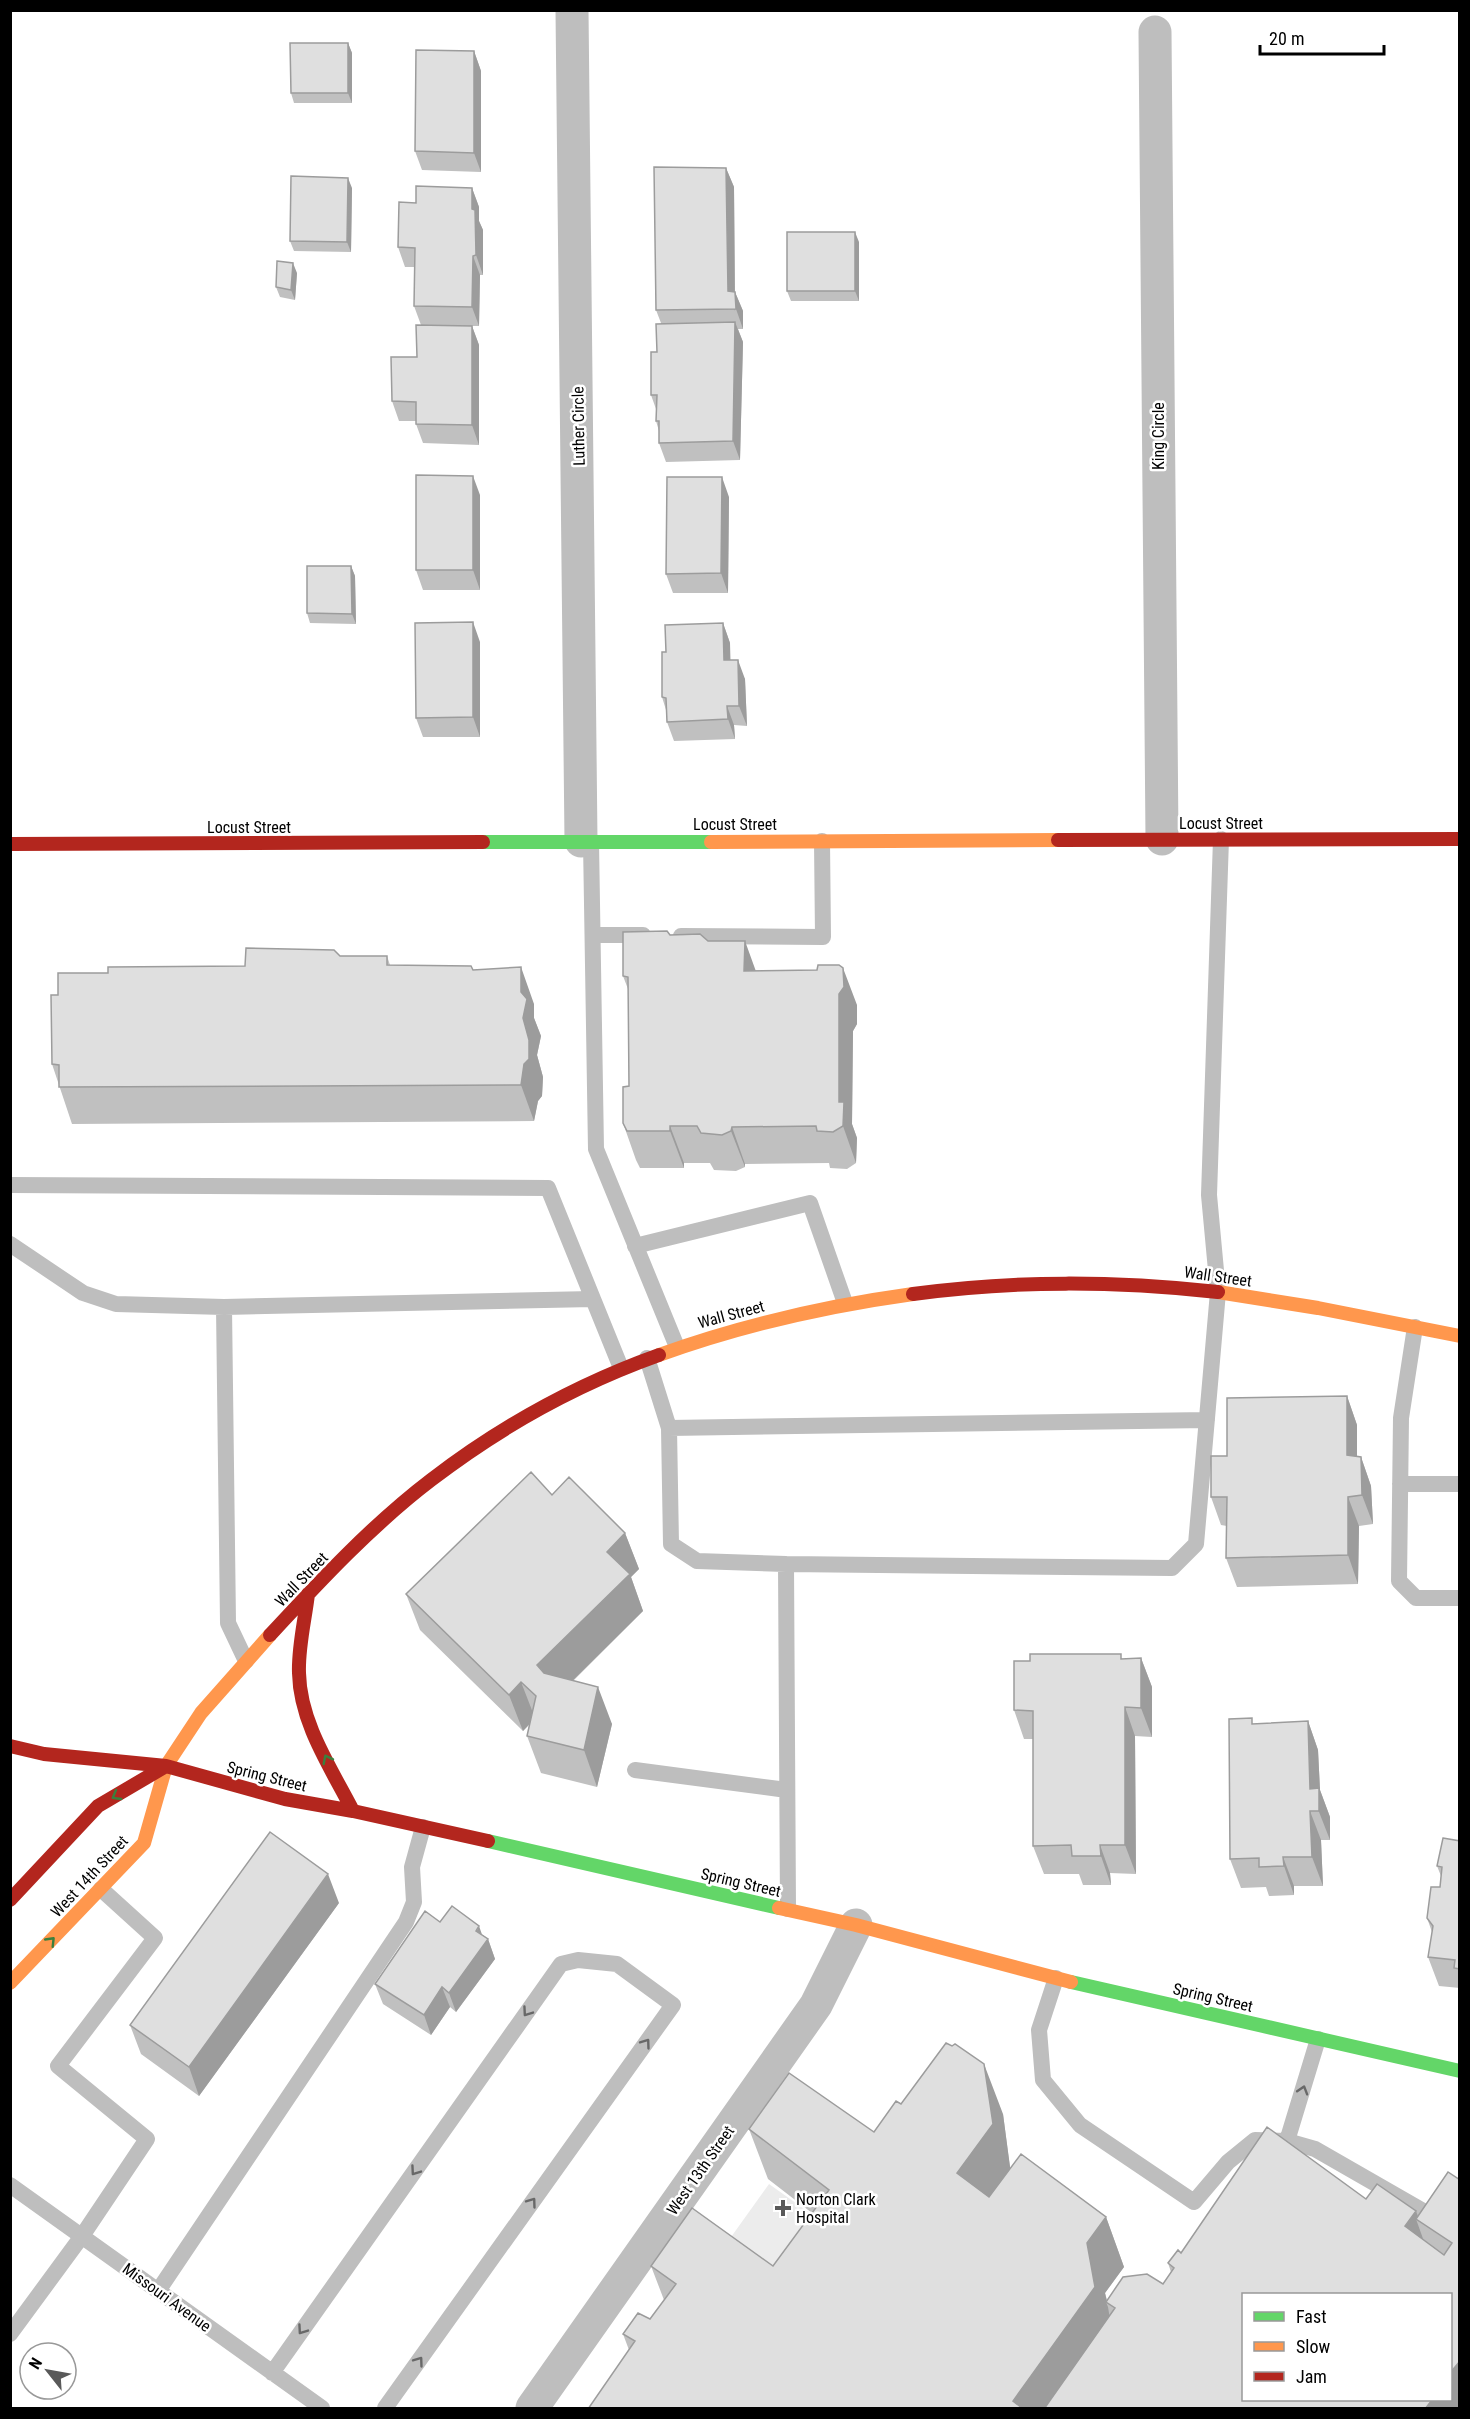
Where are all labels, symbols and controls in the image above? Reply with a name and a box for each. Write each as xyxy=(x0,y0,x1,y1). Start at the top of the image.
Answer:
scale bar xyxy=(1260,18,1384,56)
text: 20 m xyxy=(1269,28,1304,49)
street label: Luther Circle xyxy=(568,386,589,466)
street label: King Circle xyxy=(1149,402,1168,470)
street label: Locust Street xyxy=(1179,814,1263,833)
street label: Locust Street xyxy=(693,815,777,834)
street label: Locust Street xyxy=(207,818,291,837)
street label: Wall Street xyxy=(1183,1262,1253,1291)
street label: Wall Street xyxy=(696,1296,767,1332)
street label: Wall Street xyxy=(271,1548,332,1610)
one-way arrow xyxy=(323,1755,334,1766)
street label: Spring Street xyxy=(225,1757,309,1796)
one-way arrow xyxy=(111,1789,122,1800)
street label: West 14th Street xyxy=(47,1831,132,1921)
street label: Spring Street xyxy=(699,1864,783,1901)
one-way arrow xyxy=(44,1937,55,1948)
street label: Spring Street xyxy=(1171,1979,1255,2016)
one-way arrow xyxy=(524,2005,535,2016)
one-way arrow xyxy=(639,2039,650,2050)
one-way arrow xyxy=(1296,2085,1308,2096)
street label: West 13th Street xyxy=(663,2122,738,2219)
one-way arrow xyxy=(411,2164,422,2175)
place label: Norton Clark Hospital xyxy=(796,2190,877,2227)
one-way arrow xyxy=(525,2198,536,2209)
marker: Norton Clark Hospital xyxy=(774,2199,792,2217)
street label: Missouri Avenue xyxy=(119,2259,215,2336)
legend xyxy=(1242,2293,1452,2401)
text: Fast xyxy=(1296,2306,1327,2327)
one-way arrow xyxy=(298,2324,309,2335)
text: Slow xyxy=(1296,2336,1331,2357)
north arrow xyxy=(18,2341,78,2401)
text: N xyxy=(25,2354,46,2373)
one-way arrow xyxy=(412,2356,423,2367)
text: Jam xyxy=(1296,2366,1327,2387)

